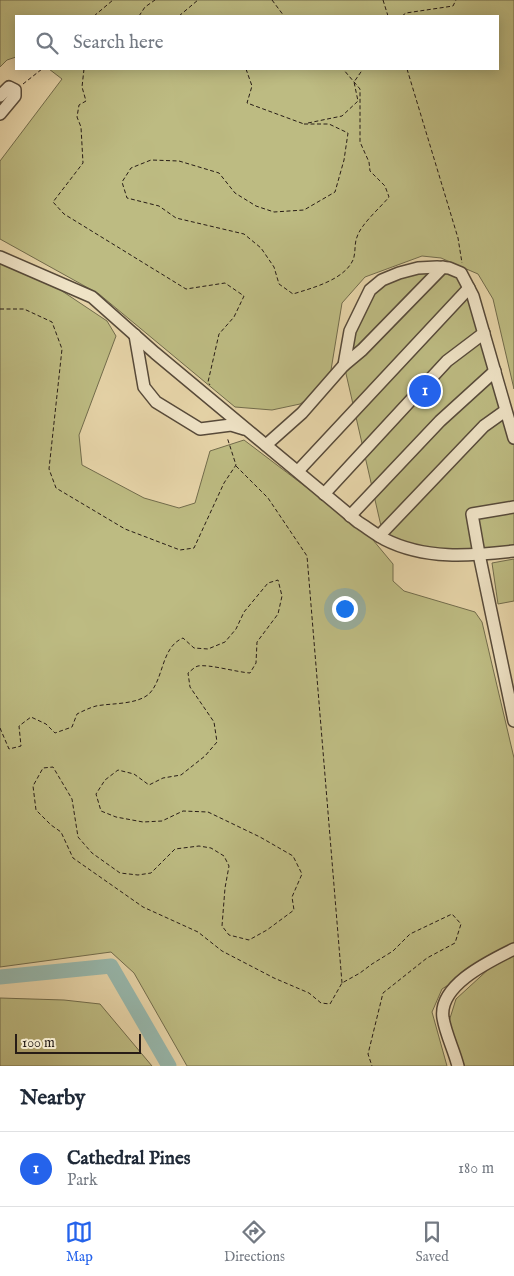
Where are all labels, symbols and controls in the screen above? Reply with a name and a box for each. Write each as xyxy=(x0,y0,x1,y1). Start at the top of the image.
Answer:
search box xyxy=(15,15,499,70)
icon: search xyxy=(33,29,61,57)
text: Search here xyxy=(73,31,164,55)
pin: 1 xyxy=(409,372,441,410)
your location xyxy=(332,596,358,622)
scale bar xyxy=(15,1031,141,1054)
text: 100 m xyxy=(22,1034,55,1052)
text: Nearby xyxy=(20,1085,85,1112)
text: Cathedral Pines xyxy=(67,1147,190,1171)
text: 1 xyxy=(33,1159,39,1179)
text: 180 m xyxy=(458,1159,494,1179)
text: Park xyxy=(67,1171,97,1191)
tab: Map xyxy=(65,1218,93,1266)
tab: Directions xyxy=(224,1218,285,1266)
tab: Saved xyxy=(416,1218,449,1266)

